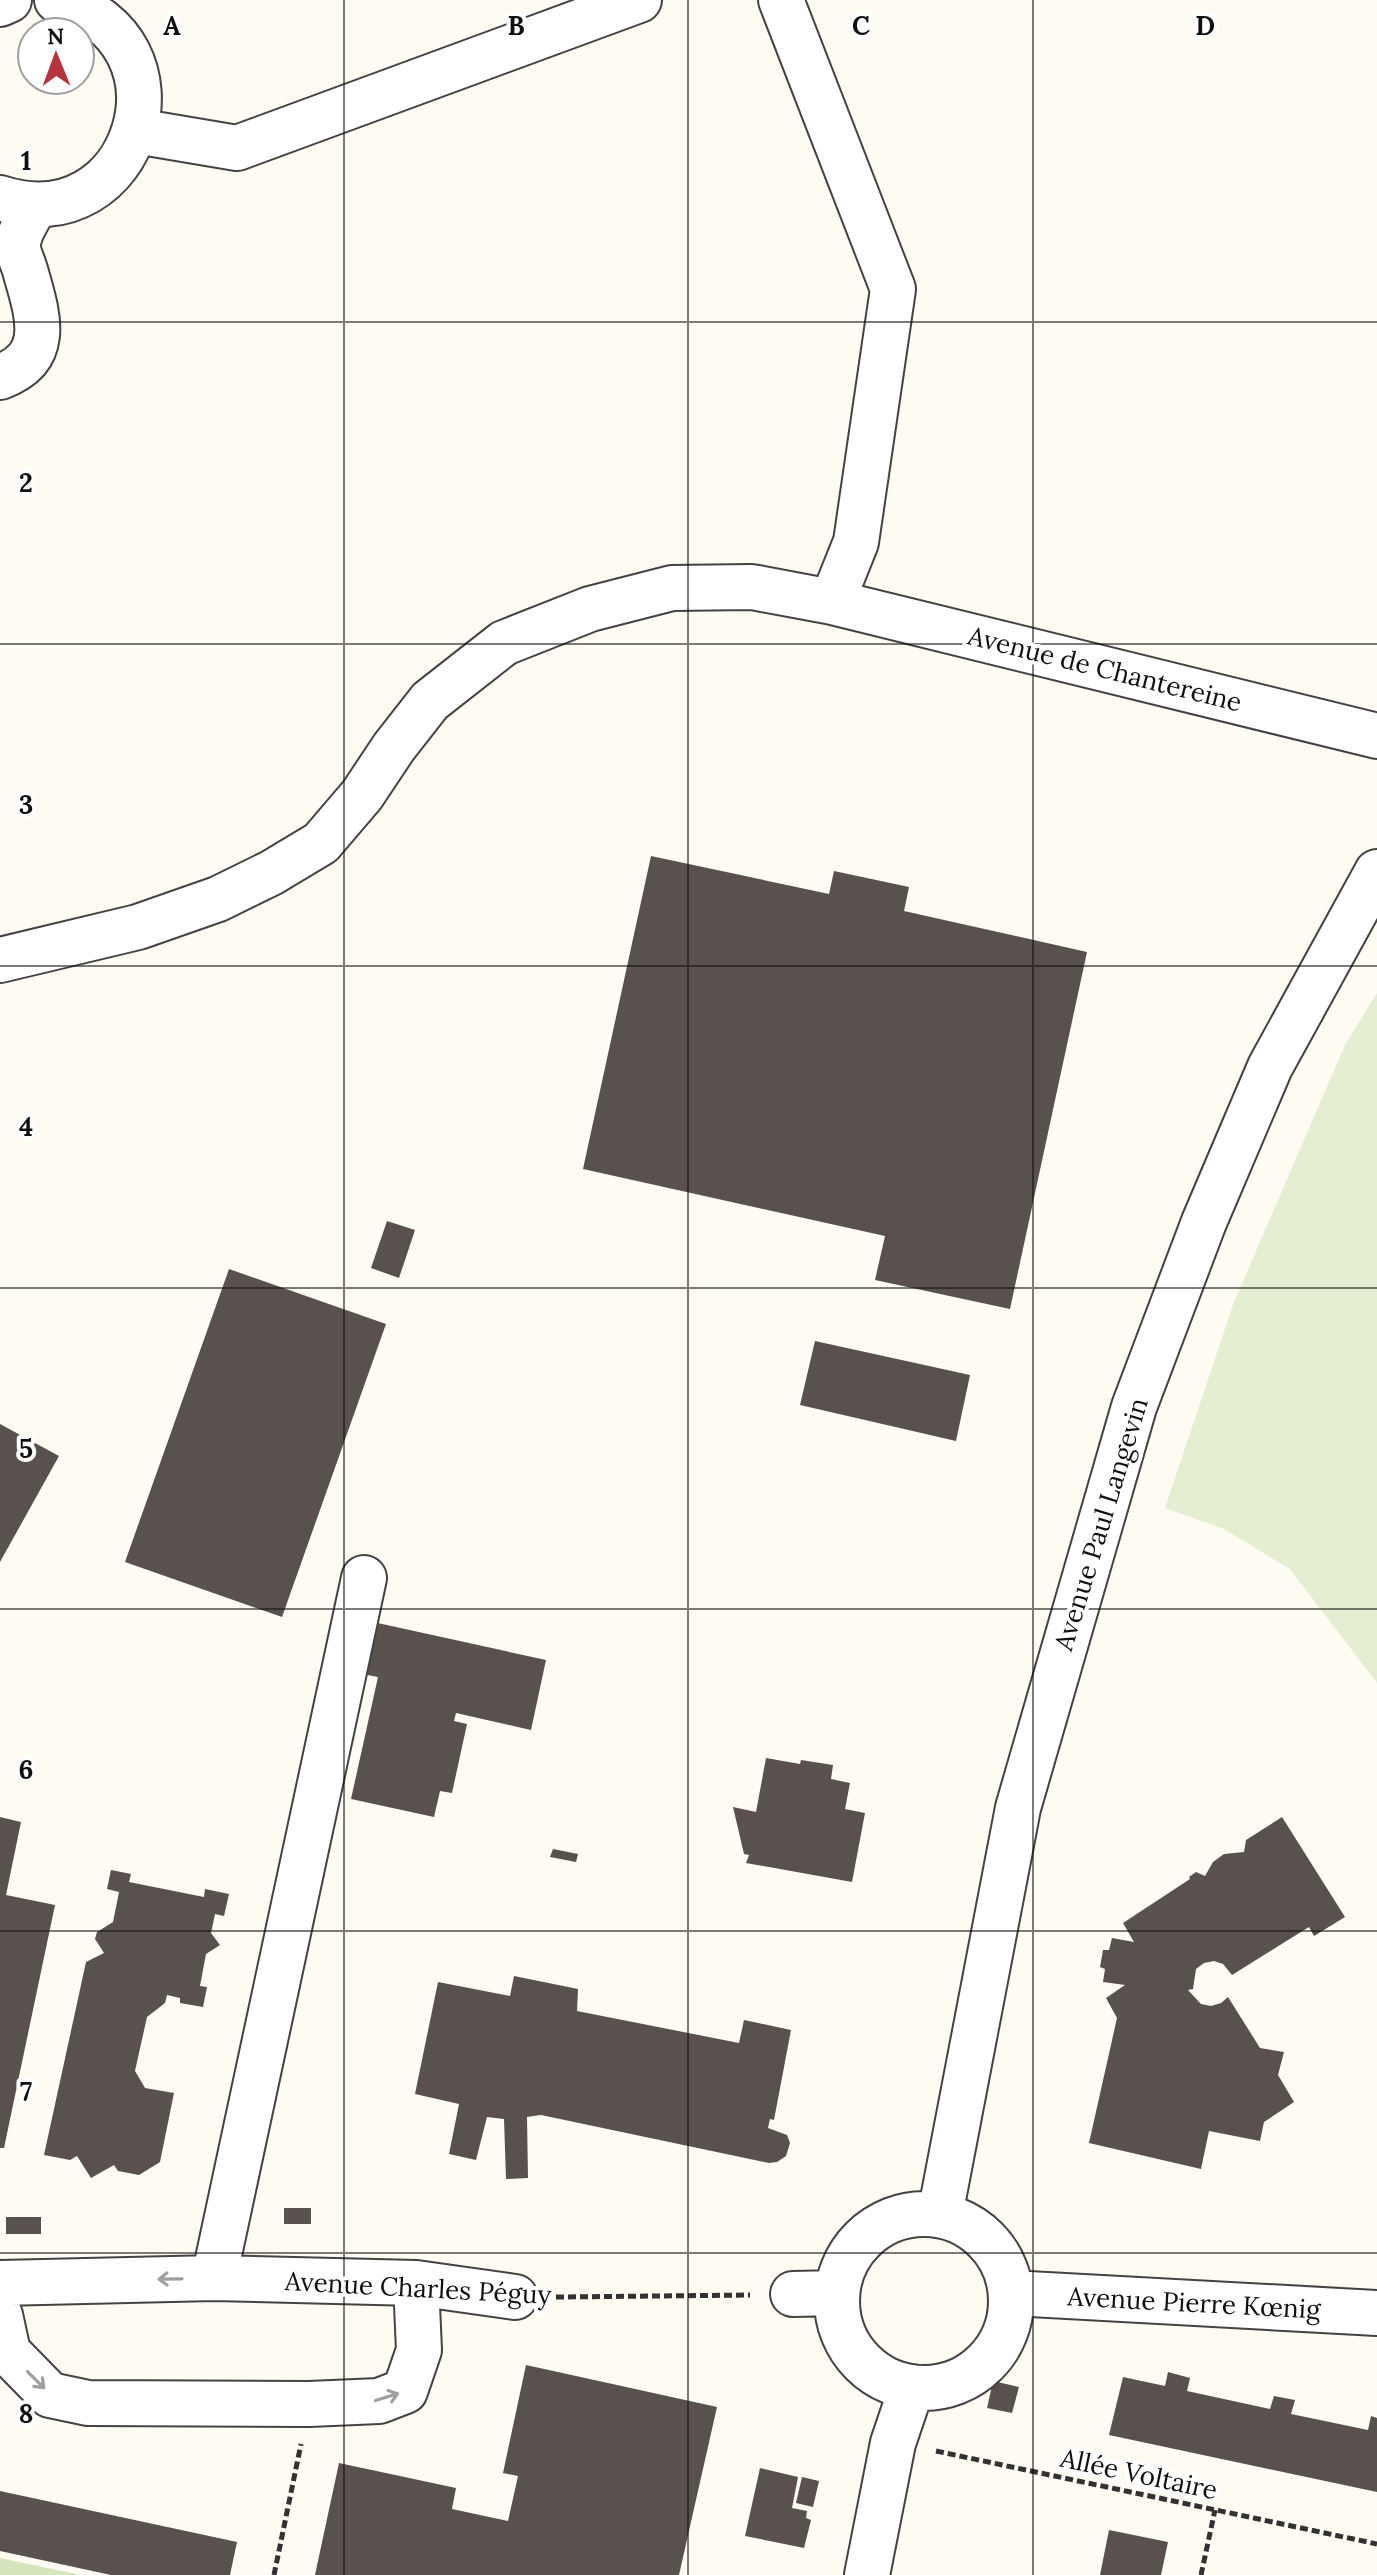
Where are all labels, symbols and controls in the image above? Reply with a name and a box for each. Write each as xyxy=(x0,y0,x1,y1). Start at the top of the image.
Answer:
text: A xyxy=(163,9,181,42)
text: B xyxy=(507,9,525,42)
text: C xyxy=(852,9,870,42)
text: D xyxy=(1195,9,1215,42)
north arrow xyxy=(16,16,96,96)
text: N xyxy=(47,22,64,50)
text: 1 xyxy=(21,144,31,177)
text: 2 xyxy=(19,466,33,499)
street label: Avenue de Chantereine xyxy=(964,618,1245,718)
text: 3 xyxy=(19,788,33,821)
text: 4 xyxy=(19,1110,33,1143)
street label: Avenue Paul Langevin xyxy=(1046,1393,1155,1655)
text: 5 xyxy=(19,1432,33,1465)
text: 6 xyxy=(19,1753,33,1786)
text: 7 xyxy=(20,2075,32,2108)
street label: Avenue Charles Péguy xyxy=(283,2264,552,2311)
one-way arrow xyxy=(157,2271,184,2286)
street label: Avenue Pierre Kœnig xyxy=(1066,2279,1322,2326)
one-way arrow xyxy=(26,2370,45,2389)
one-way arrow xyxy=(373,2389,399,2404)
text: 8 xyxy=(19,2397,33,2430)
street label: Allée Voltaire xyxy=(1057,2441,1221,2506)

